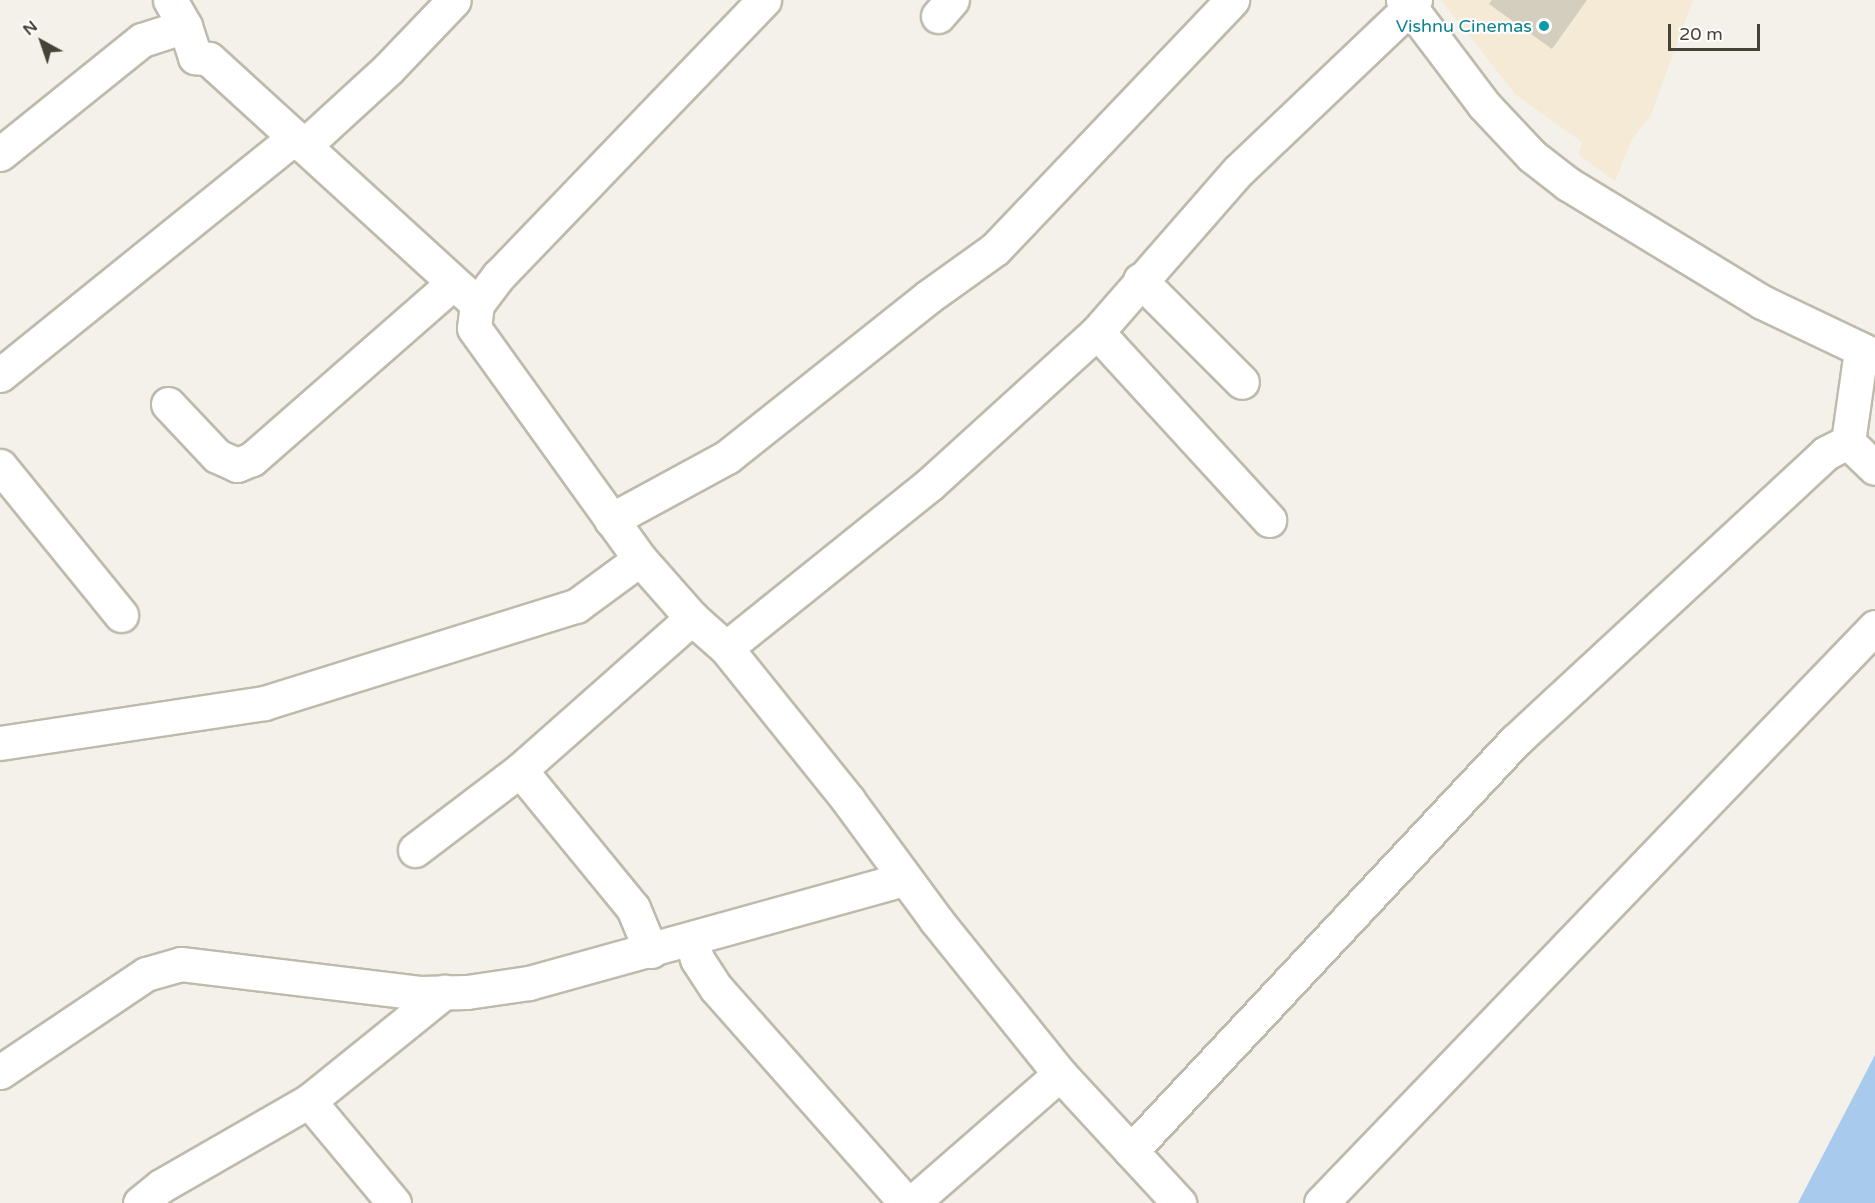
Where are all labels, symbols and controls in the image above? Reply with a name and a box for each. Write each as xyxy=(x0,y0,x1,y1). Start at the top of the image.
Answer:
north arrow xyxy=(12,12,72,72)
scale bar xyxy=(1671,12,1762,50)
place label: Vishnu Cinemas xyxy=(1396,15,1532,37)
text: N xyxy=(19,16,42,40)
marker: Vishnu Cinemas xyxy=(1537,19,1551,33)
text: 20 m xyxy=(1679,23,1723,45)

